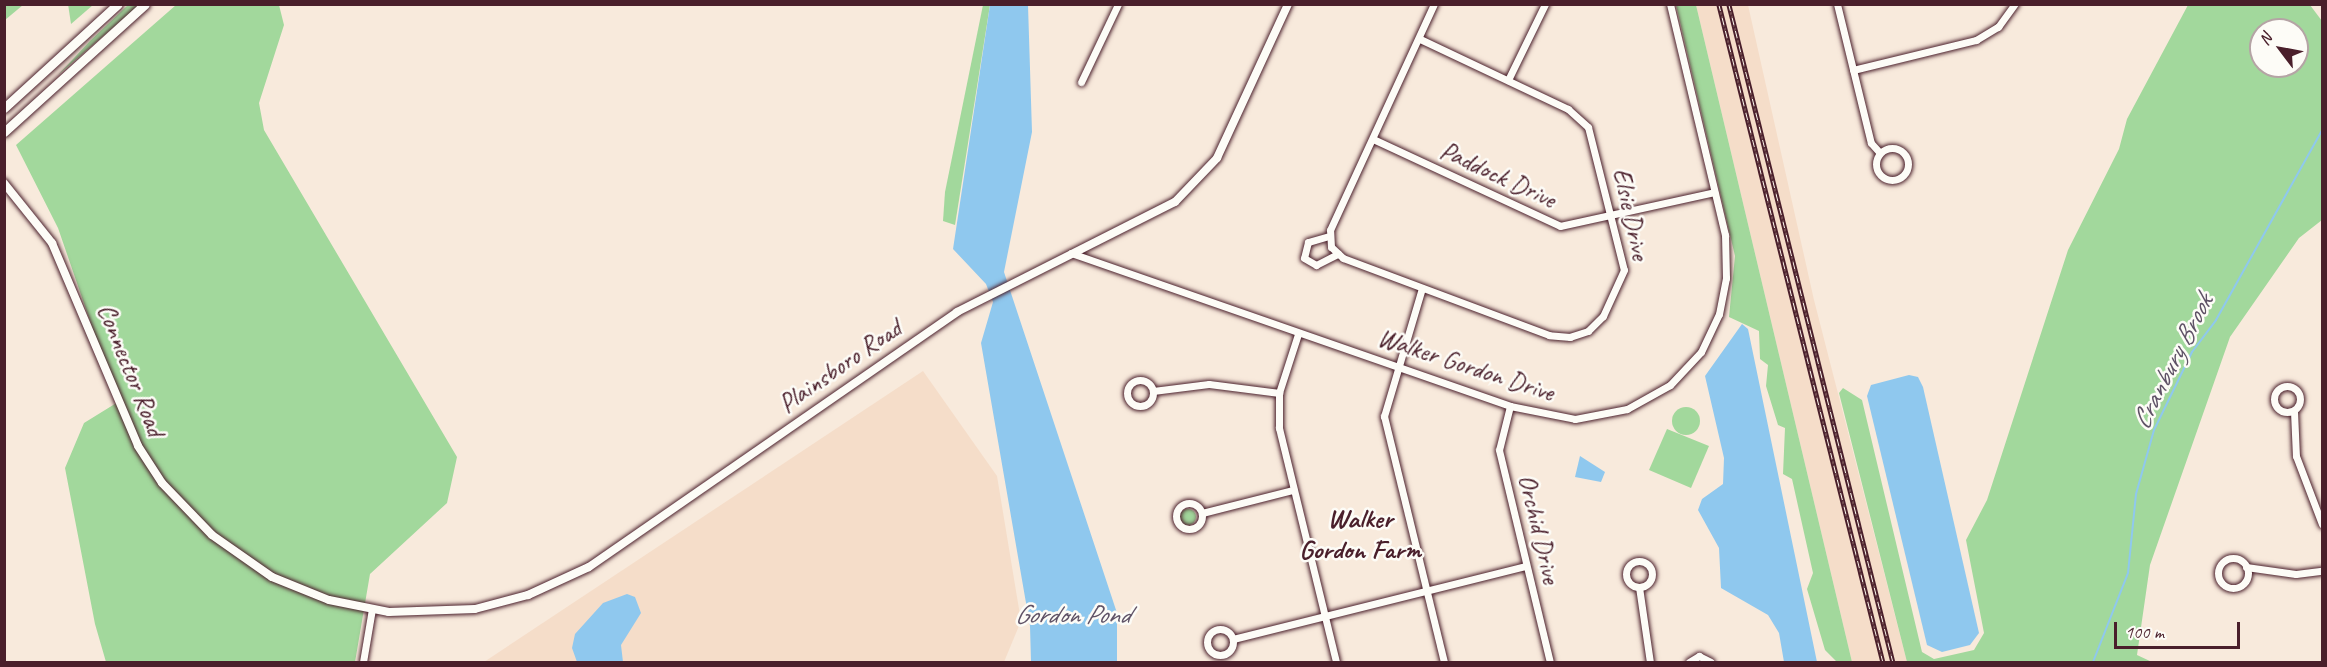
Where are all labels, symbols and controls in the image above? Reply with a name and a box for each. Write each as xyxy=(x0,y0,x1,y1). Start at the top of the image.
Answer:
north arrow xyxy=(2249,18,2309,78)
text: N xyxy=(2254,30,2277,49)
street label: Paddock Drive xyxy=(1435,135,1561,215)
street label: Elsie Drive xyxy=(1606,165,1656,263)
water label: Cranbury Brook xyxy=(2124,290,2220,434)
street label: Connector Road xyxy=(90,299,172,441)
street label: Plainsboro Road xyxy=(773,312,907,420)
street label: Walker Gordon Drive xyxy=(1374,322,1558,408)
street label: Orchid Drive xyxy=(1511,471,1567,587)
district label: Walker Gordon Farm xyxy=(1299,502,1421,565)
water label: Gordon Pond xyxy=(1014,599,1130,631)
scale bar xyxy=(2117,610,2243,648)
text: 100 m xyxy=(2125,621,2164,643)

